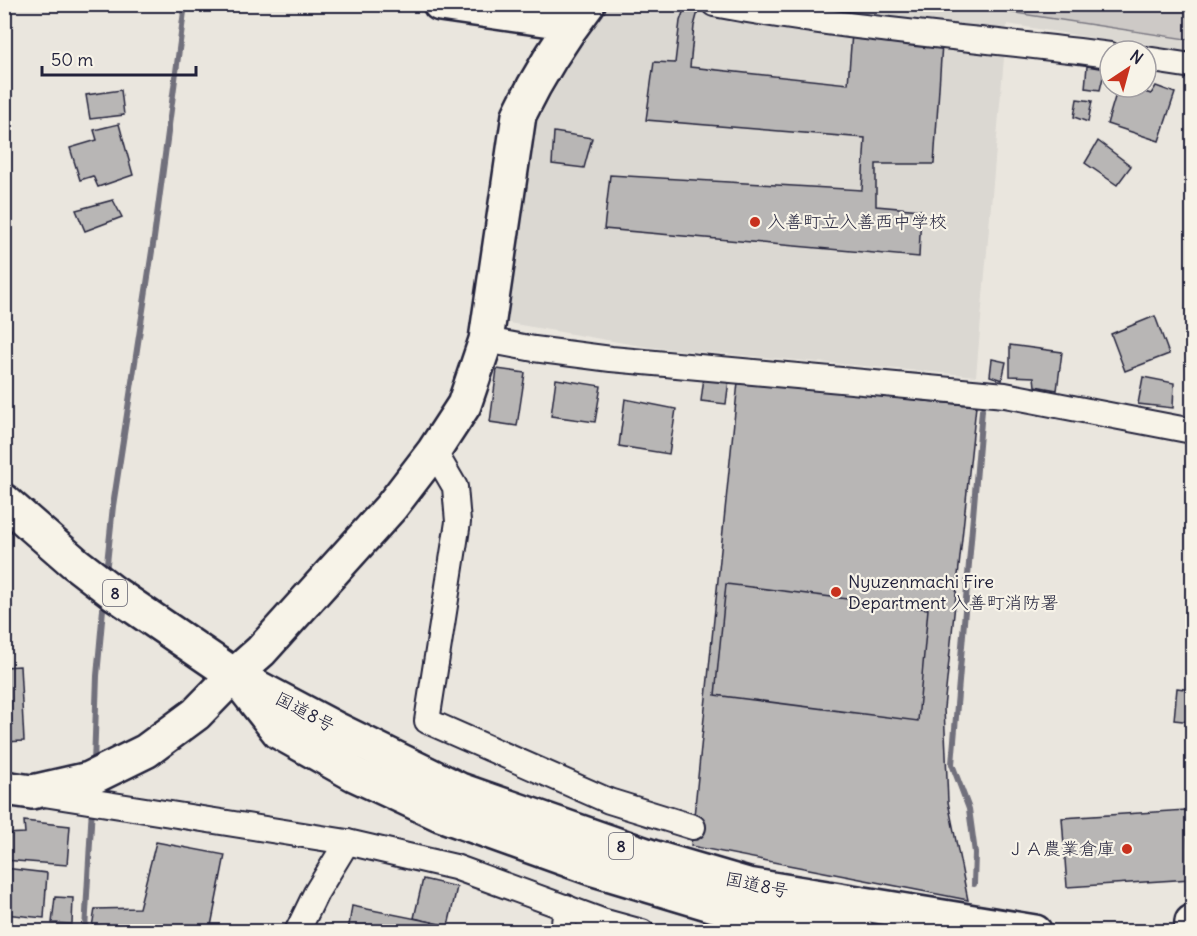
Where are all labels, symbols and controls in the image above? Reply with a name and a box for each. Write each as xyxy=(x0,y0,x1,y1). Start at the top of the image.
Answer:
scale bar xyxy=(42,39,196,77)
north arrow xyxy=(1098,39,1158,99)
text: N xyxy=(1126,46,1147,68)
text: 50 m xyxy=(51,48,93,71)
place label: 入善町立入善西中学校 xyxy=(767,210,947,233)
marker: 入善町立入善西中学校 xyxy=(748,215,762,229)
place label: Nyuzenmachi Fire Department 入善町消防署 xyxy=(848,570,1059,614)
road number: 8 xyxy=(103,580,127,606)
marker: Nyuzenmachi Fire Department 入善町消防署 xyxy=(829,585,843,599)
street label: 国道8号 xyxy=(271,686,339,737)
road number: 8 xyxy=(609,833,633,859)
place label: ＪＡ農業倉庫 xyxy=(1007,837,1115,860)
marker: ＪＡ農業倉庫 xyxy=(1120,842,1134,856)
street label: 国道8号 xyxy=(723,867,791,902)

